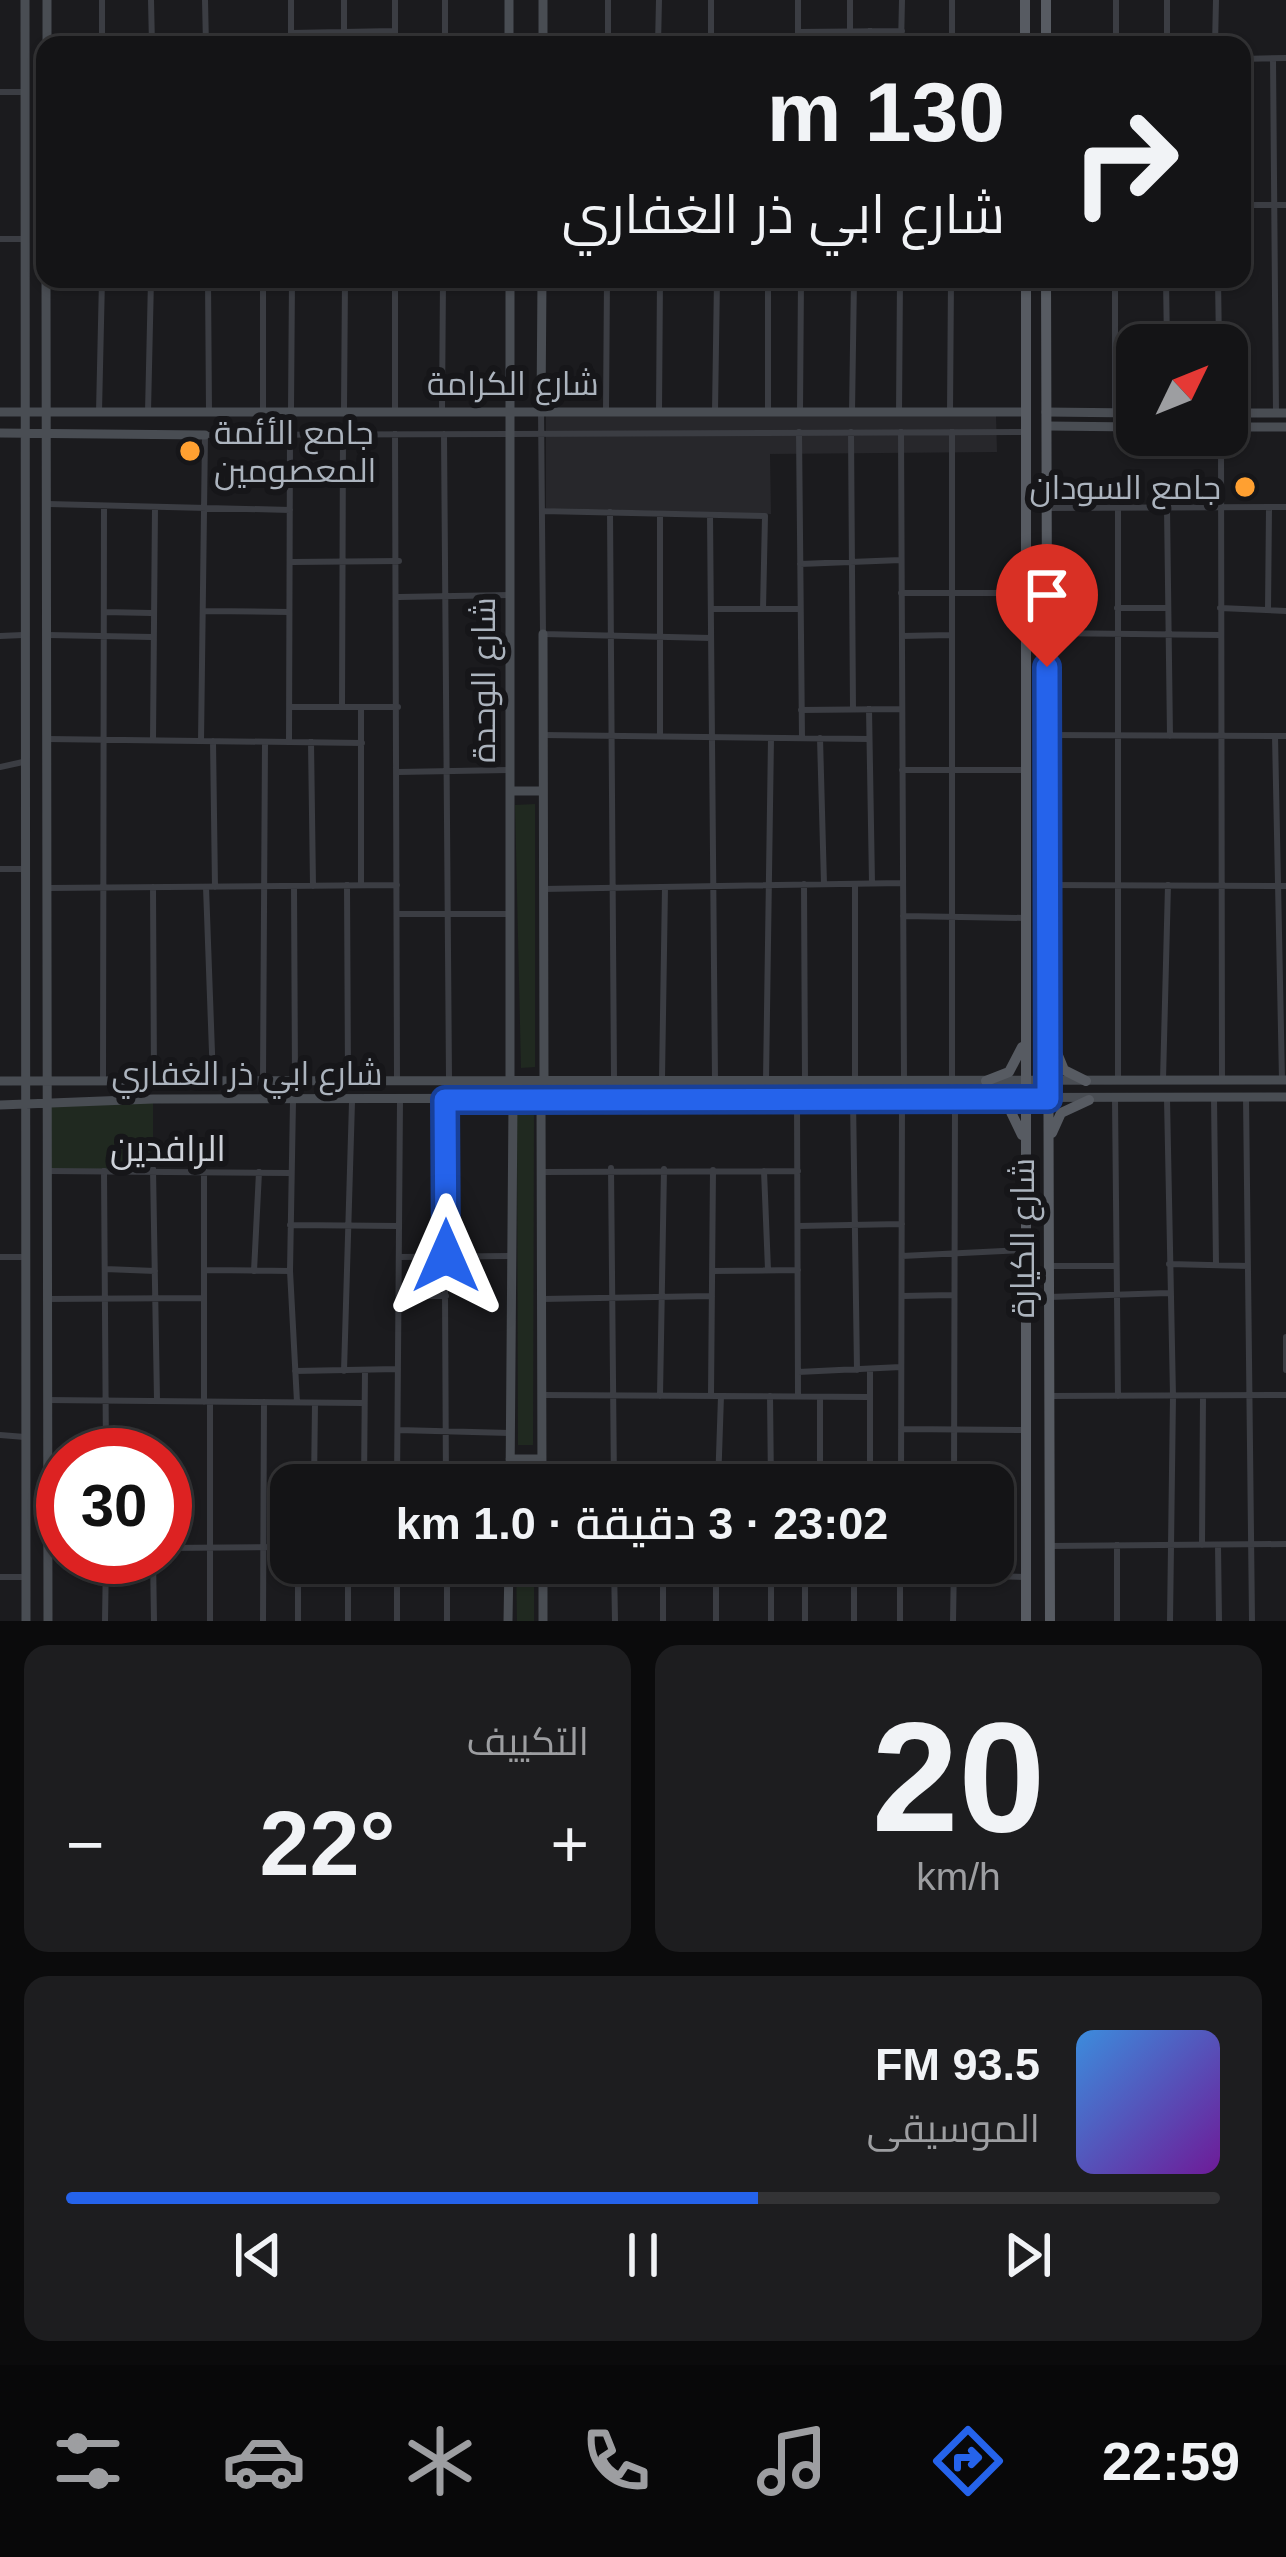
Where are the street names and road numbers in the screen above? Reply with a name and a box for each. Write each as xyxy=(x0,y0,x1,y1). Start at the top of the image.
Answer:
street label: شارع الكرامة xyxy=(427,365,599,406)
street label: شارع الوحدة xyxy=(465,597,506,763)
street label: شارع ابي ذر الغفاري xyxy=(112,1055,382,1099)
street label: شارع الكيارة xyxy=(1004,1158,1045,1318)

